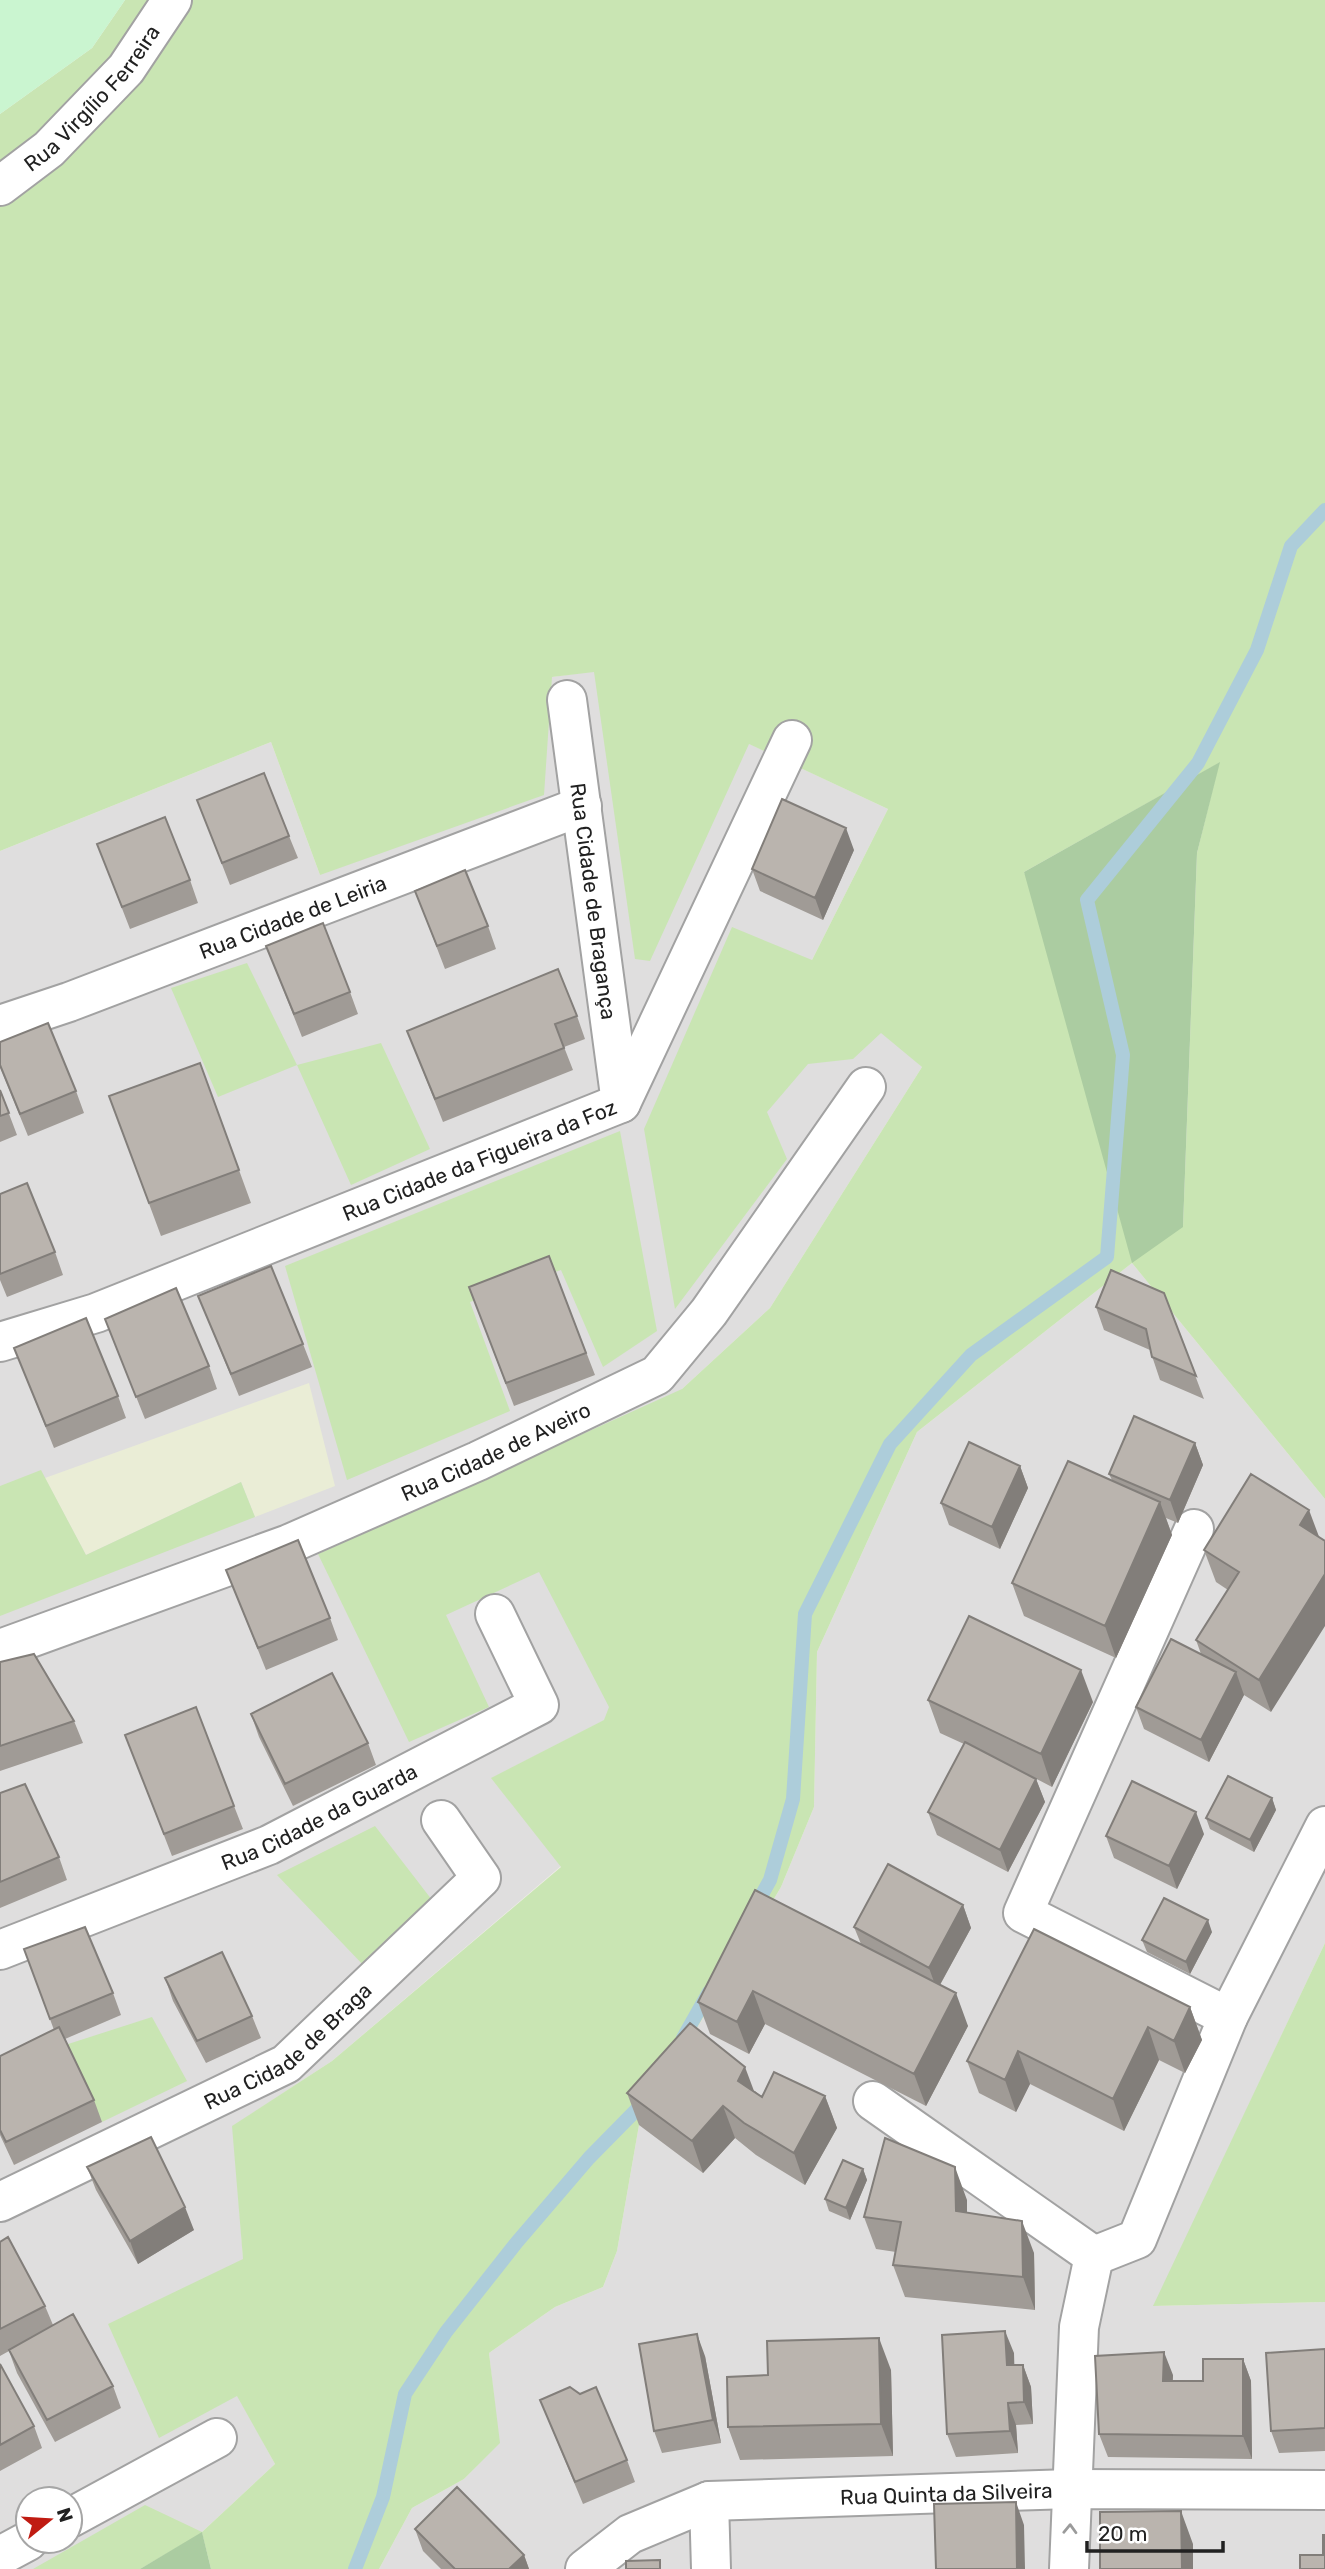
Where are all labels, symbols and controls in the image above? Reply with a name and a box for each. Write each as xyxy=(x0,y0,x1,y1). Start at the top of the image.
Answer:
street label: Rua Virgílio Ferreira xyxy=(19,20,164,176)
street label: Rua Cidade de Bragança xyxy=(566,781,622,1021)
street label: Rua Cidade de Leiria xyxy=(195,870,390,964)
street label: Rua Cidade da Figueira da Foz xyxy=(339,1094,620,1226)
street label: Rua Cidade de Aveiro xyxy=(397,1396,594,1506)
street label: Rua Cidade da Guarda xyxy=(217,1758,421,1875)
street label: Rua Cidade de Braga xyxy=(200,1977,376,2114)
street label: Rua Quinta da Silveira xyxy=(840,2477,1053,2509)
north arrow xyxy=(14,2485,84,2555)
text: N xyxy=(52,2505,78,2525)
scale bar xyxy=(1087,2510,1224,2554)
text: 20 m xyxy=(1098,2521,1147,2546)
one-way arrow xyxy=(1062,2523,1077,2534)

